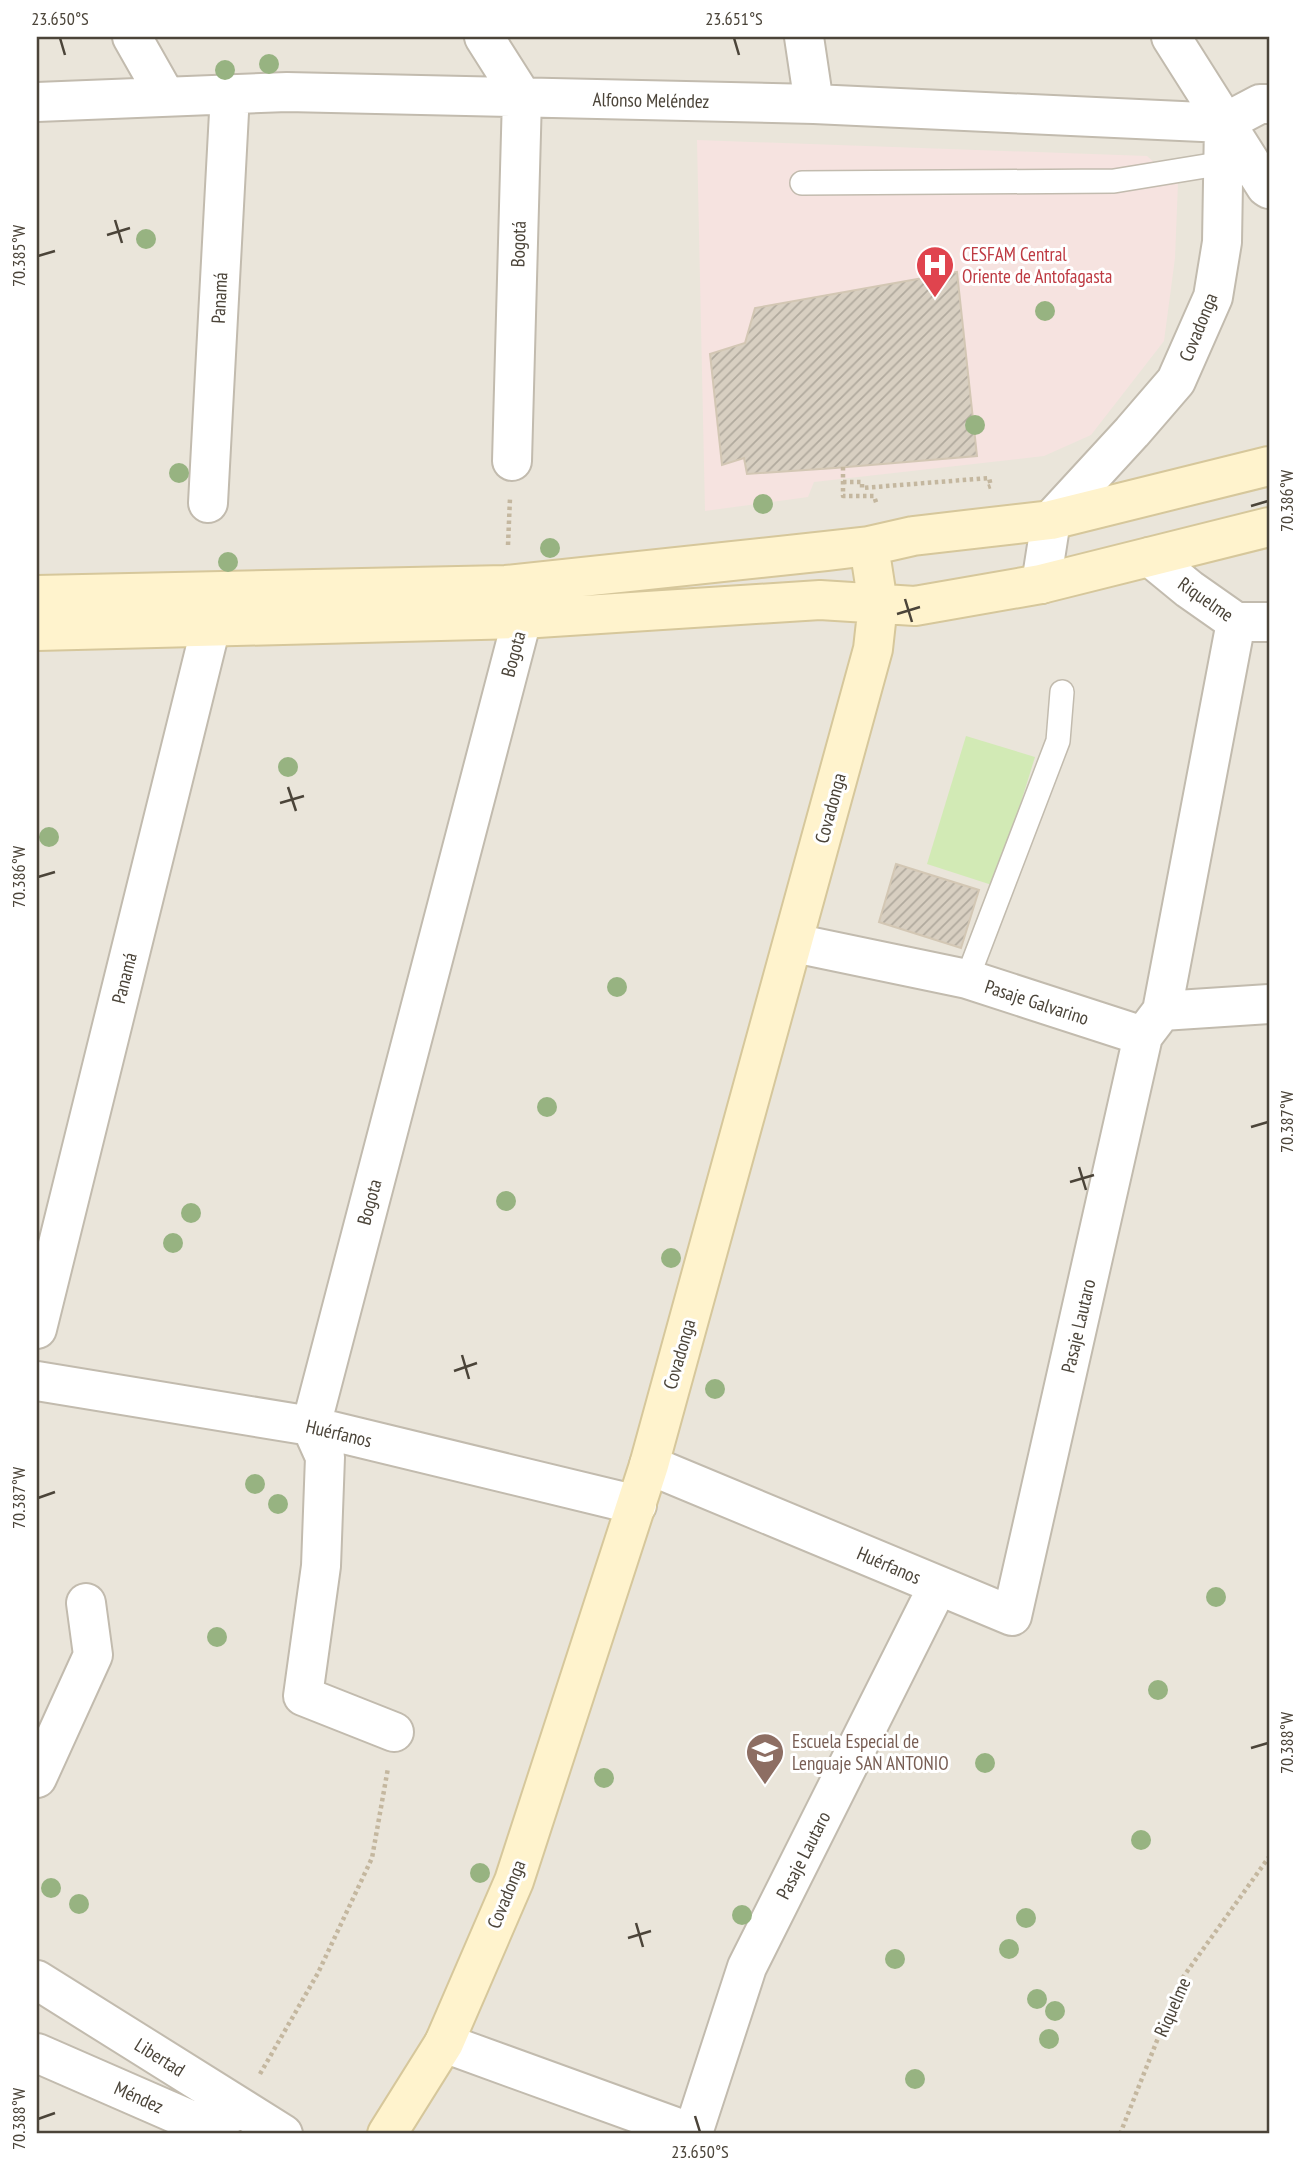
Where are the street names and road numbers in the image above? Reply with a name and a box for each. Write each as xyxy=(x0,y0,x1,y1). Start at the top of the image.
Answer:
street label: Alfonso Meléndez xyxy=(592,87,710,113)
street label: Bogotá xyxy=(505,220,531,268)
street label: Panamá xyxy=(206,272,232,324)
street label: Covadonga xyxy=(1173,289,1223,365)
street label: Riquelme xyxy=(1174,571,1238,627)
street label: Bogota xyxy=(495,628,531,680)
street label: Covadonga xyxy=(809,770,851,846)
street label: Panamá xyxy=(106,950,142,1006)
street label: Pasaje Galvarino xyxy=(982,974,1092,1030)
street label: Bogota xyxy=(351,1176,387,1228)
street label: Pasaje Lautaro xyxy=(1056,1277,1100,1375)
street label: Covadonga xyxy=(658,1316,700,1392)
street label: Huérfanos xyxy=(304,1414,374,1452)
street label: Huérfanos xyxy=(854,1541,924,1589)
street label: Pasaje Lautaro xyxy=(771,1807,835,1903)
street label: Covadonga xyxy=(481,1856,531,1932)
street label: Riquelme xyxy=(1148,1974,1196,2040)
street label: Libertad xyxy=(130,2032,190,2082)
street label: Méndez xyxy=(111,2076,167,2118)

